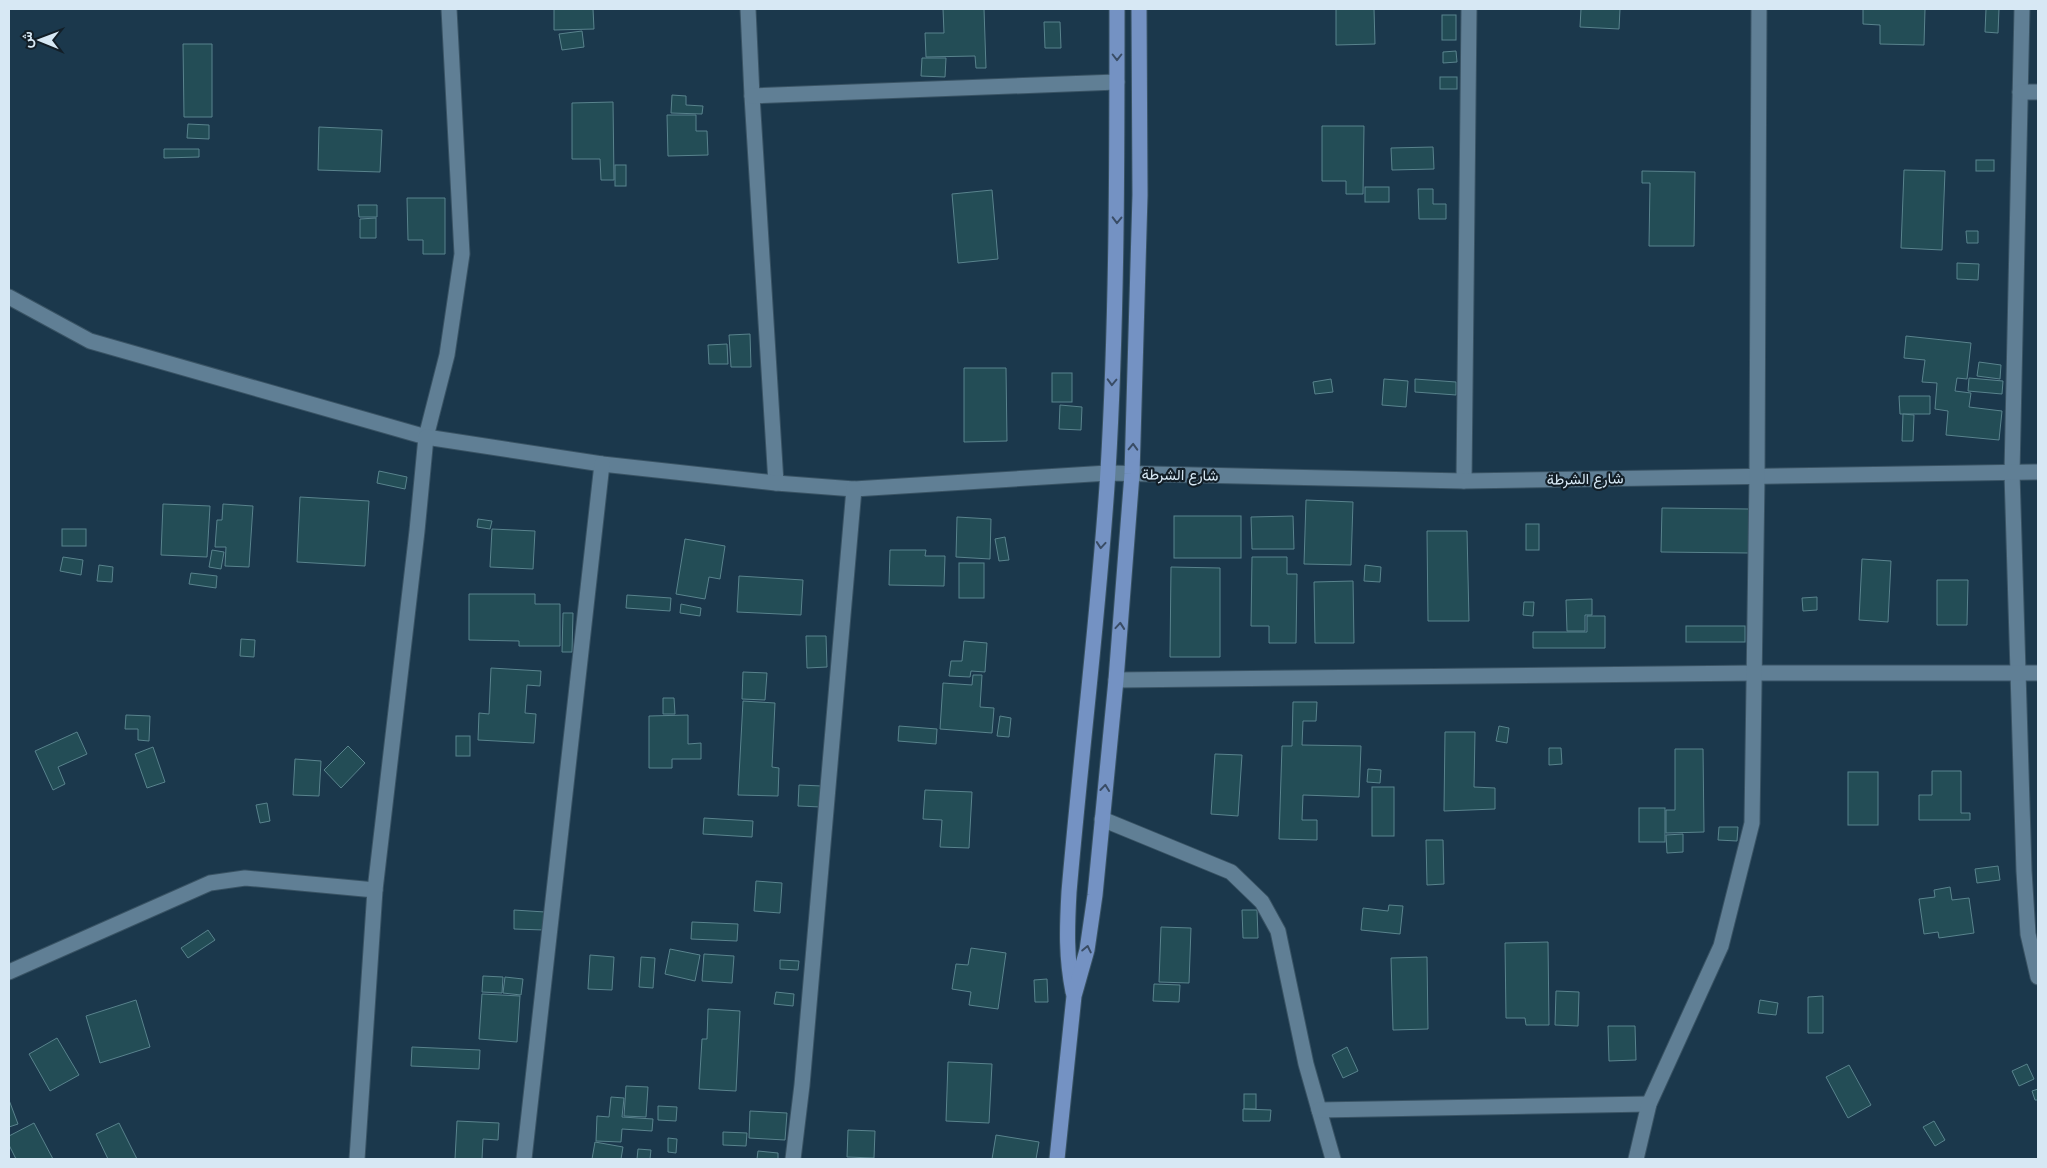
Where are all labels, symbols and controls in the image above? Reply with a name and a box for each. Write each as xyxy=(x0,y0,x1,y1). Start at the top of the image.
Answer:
north arrow xyxy=(15,15,65,65)
text: ش xyxy=(18,31,36,48)
one-way arrow xyxy=(1112,54,1122,62)
one-way arrow xyxy=(1111,216,1122,224)
one-way arrow xyxy=(1107,379,1117,387)
one-way arrow xyxy=(1128,442,1138,450)
street label: شارع الشرطة xyxy=(1141,464,1219,487)
street label: شارع الشرطة xyxy=(1546,468,1624,491)
one-way arrow xyxy=(1096,541,1107,549)
one-way arrow xyxy=(1114,622,1125,630)
one-way arrow xyxy=(1099,784,1110,792)
one-way arrow xyxy=(1081,945,1091,954)

